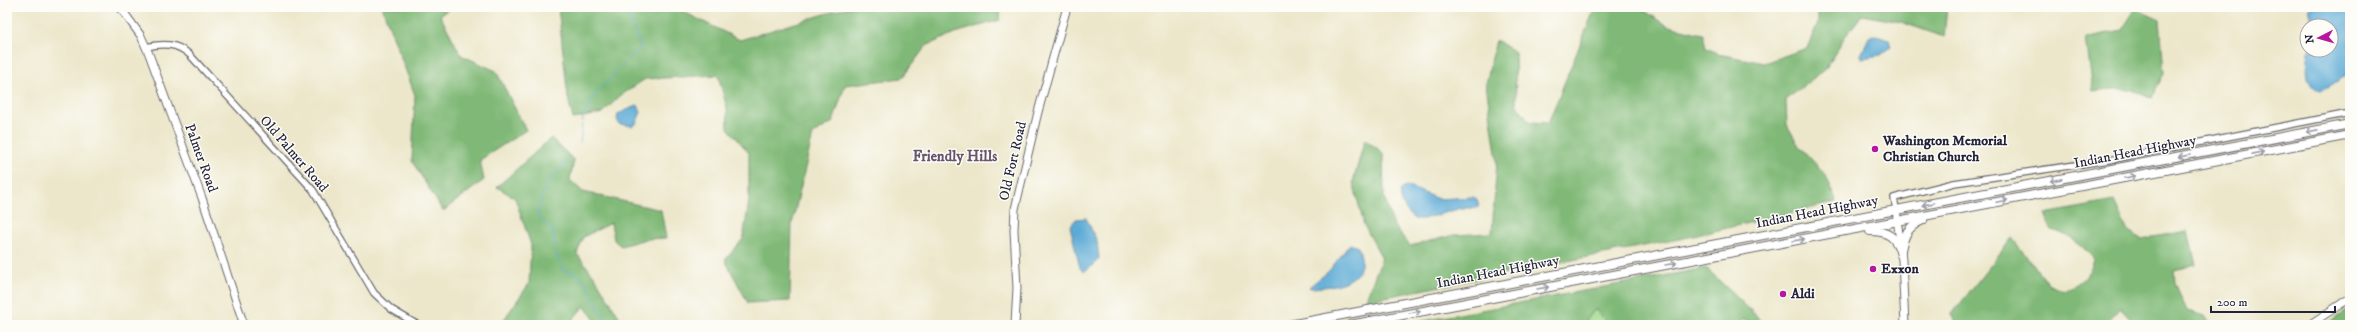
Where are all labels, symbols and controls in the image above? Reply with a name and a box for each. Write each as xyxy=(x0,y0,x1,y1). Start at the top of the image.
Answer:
north arrow xyxy=(2299,18,2339,58)
text: N xyxy=(2303,34,2317,44)
street label: Old Palmer Road xyxy=(256,112,332,196)
street label: Old Fort Road xyxy=(995,120,1031,202)
street label: Palmer Road xyxy=(180,121,222,195)
one-way arrow xyxy=(2306,128,2319,136)
street label: Indian Head Highway xyxy=(2072,131,2198,173)
place label: Washington Memorial Christian Church xyxy=(1882,132,2008,166)
marker: Washington Memorial Christian Church xyxy=(1870,144,1880,154)
district label: Friendly Hills xyxy=(913,147,997,166)
one-way arrow xyxy=(2251,148,2264,156)
one-way arrow xyxy=(2178,152,2191,160)
one-way arrow xyxy=(2123,172,2136,180)
one-way arrow xyxy=(2050,176,2063,184)
street label: Indian Head Highway xyxy=(1754,191,1880,233)
one-way arrow xyxy=(1996,197,2009,205)
one-way arrow xyxy=(1922,200,1935,208)
one-way arrow xyxy=(1792,236,1805,244)
street label: Indian Head Highway xyxy=(1435,251,1561,293)
one-way arrow xyxy=(1664,260,1677,268)
place label: Exxon xyxy=(1881,260,1919,278)
marker: Exxon xyxy=(1868,264,1878,274)
one-way arrow xyxy=(1536,284,1549,292)
place label: Aldi xyxy=(1790,285,1815,303)
scale bar xyxy=(2211,288,2335,314)
marker: Aldi xyxy=(1778,289,1788,299)
text: 200 m xyxy=(2217,295,2247,310)
one-way arrow xyxy=(1408,307,1421,315)

